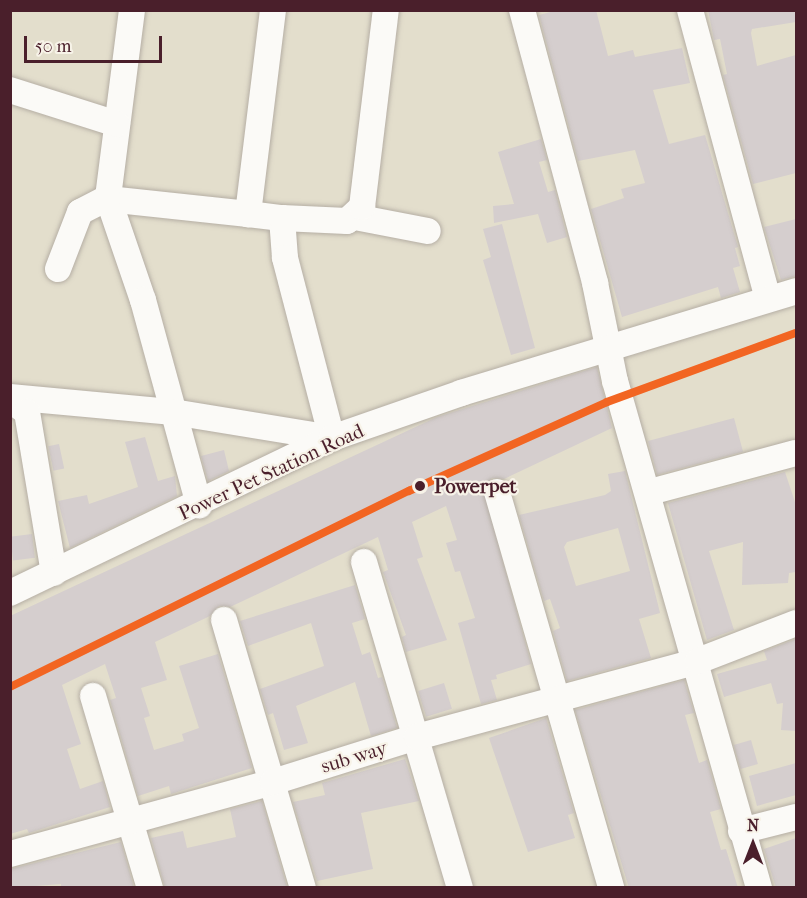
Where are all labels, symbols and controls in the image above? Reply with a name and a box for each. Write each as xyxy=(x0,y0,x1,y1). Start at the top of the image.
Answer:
scale bar xyxy=(27,24,165,62)
text: 50 m xyxy=(35,36,71,57)
street label: Power Pet Station Road xyxy=(175,419,367,525)
place label: Powerpet xyxy=(434,474,517,498)
marker: Powerpet xyxy=(411,477,429,495)
street label: sub way xyxy=(318,736,390,778)
north arrow xyxy=(723,814,783,874)
text: N xyxy=(747,816,759,835)

